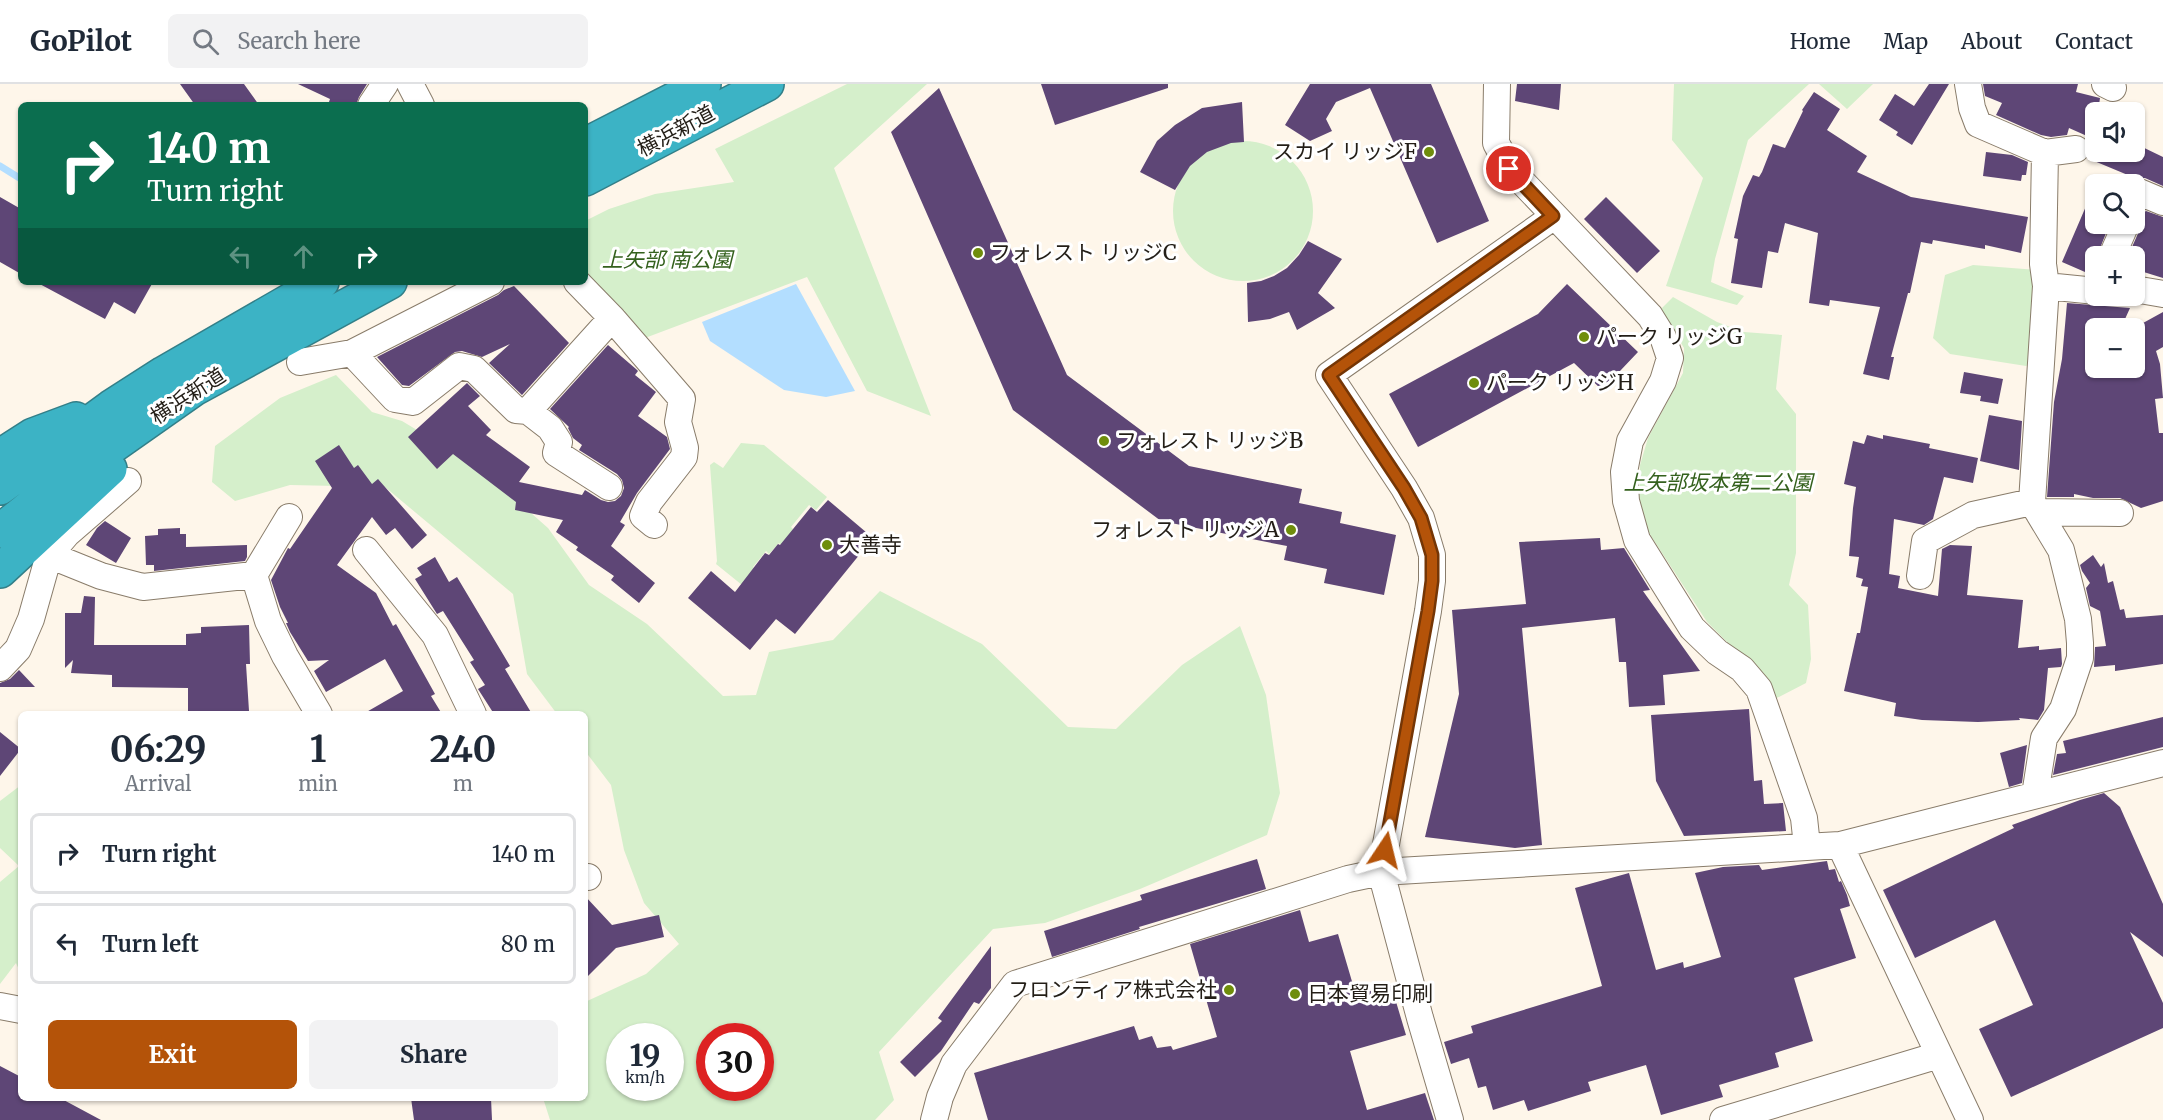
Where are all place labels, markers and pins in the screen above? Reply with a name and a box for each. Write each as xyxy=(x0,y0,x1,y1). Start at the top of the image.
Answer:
place label: スカイ リッジF xyxy=(1273,138,1417,165)
pin xyxy=(1483,143,1534,194)
marker: スカイ リッジF xyxy=(1422,145,1436,159)
place label: フォレスト リッジC xyxy=(990,239,1177,266)
marker: フォレスト リッジC xyxy=(971,246,985,260)
place label: パーク リッジG xyxy=(1596,323,1742,350)
marker: パーク リッジG xyxy=(1577,330,1591,344)
place label: パーク リッジH xyxy=(1486,369,1634,396)
marker: パーク リッジH xyxy=(1467,376,1481,390)
place label: フォレスト リッジB xyxy=(1116,427,1303,454)
marker: フォレスト リッジB xyxy=(1097,434,1111,448)
place label: フォレスト リッジA xyxy=(1091,516,1279,543)
marker: フォレスト リッジA xyxy=(1284,523,1298,537)
place label: 大善寺 xyxy=(839,531,902,558)
marker: 大善寺 xyxy=(820,538,834,552)
place label: フロンティア株式会社 xyxy=(1008,976,1217,1003)
place label: 日本貿易印刷 xyxy=(1307,980,1433,1007)
marker: フロンティア株式会社 xyxy=(1222,983,1236,997)
marker: 日本貿易印刷 xyxy=(1288,987,1302,1001)

